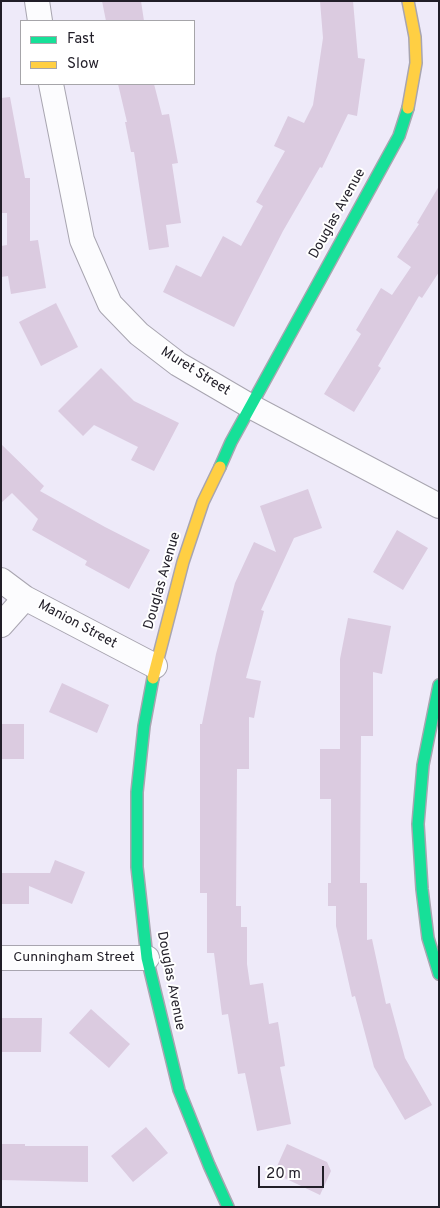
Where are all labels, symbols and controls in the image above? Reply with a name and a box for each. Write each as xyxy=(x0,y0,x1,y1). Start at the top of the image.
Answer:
legend xyxy=(20,20,195,85)
text: Fast xyxy=(67,30,95,49)
text: Slow xyxy=(67,55,99,74)
street label: Douglas Avenue xyxy=(306,166,370,262)
street label: Muret Street xyxy=(157,344,233,400)
street label: Douglas Avenue xyxy=(141,530,185,632)
street label: Manion Street xyxy=(35,597,119,653)
street label: Douglas Avenue xyxy=(152,930,188,1032)
street label: Cunningham Street xyxy=(13,950,135,966)
scale bar xyxy=(260,1156,326,1188)
text: 20 m xyxy=(266,1165,301,1184)

